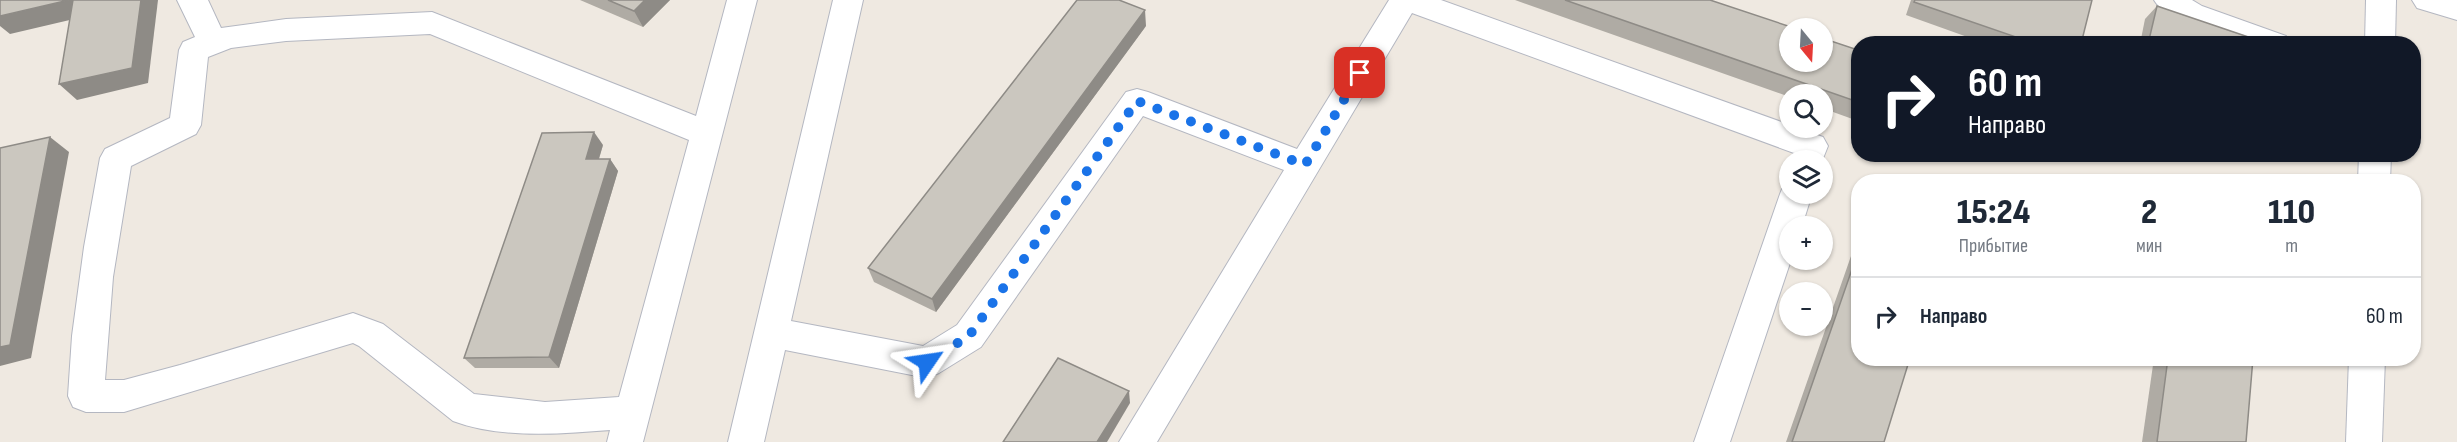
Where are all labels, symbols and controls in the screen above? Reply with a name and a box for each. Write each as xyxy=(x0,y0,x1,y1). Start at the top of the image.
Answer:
north arrow xyxy=(1779,18,1833,72)
map controls xyxy=(1779,18,1833,336)
pin xyxy=(1334,47,1385,98)
icon: arrive xyxy=(1343,56,1376,89)
text: 60 m xyxy=(1968,58,2042,109)
icon: right xyxy=(1869,60,1947,138)
button: search xyxy=(1779,84,1833,138)
text: Направо xyxy=(1968,109,2046,141)
button: layers xyxy=(1779,150,1833,204)
text: 15:24 xyxy=(1957,191,2030,234)
text: 2 xyxy=(2141,191,2157,234)
text: 110 xyxy=(2268,191,2315,234)
button: + xyxy=(1779,216,1833,270)
text: Прибытие xyxy=(1959,234,2028,258)
text: мин xyxy=(2136,234,2162,258)
text: m xyxy=(2285,234,2298,258)
button: − xyxy=(1779,282,1833,336)
icon: right xyxy=(1869,300,1902,333)
text: Направо xyxy=(1920,303,1987,330)
text: 60 m xyxy=(2366,303,2403,330)
position arrow xyxy=(895,330,959,394)

